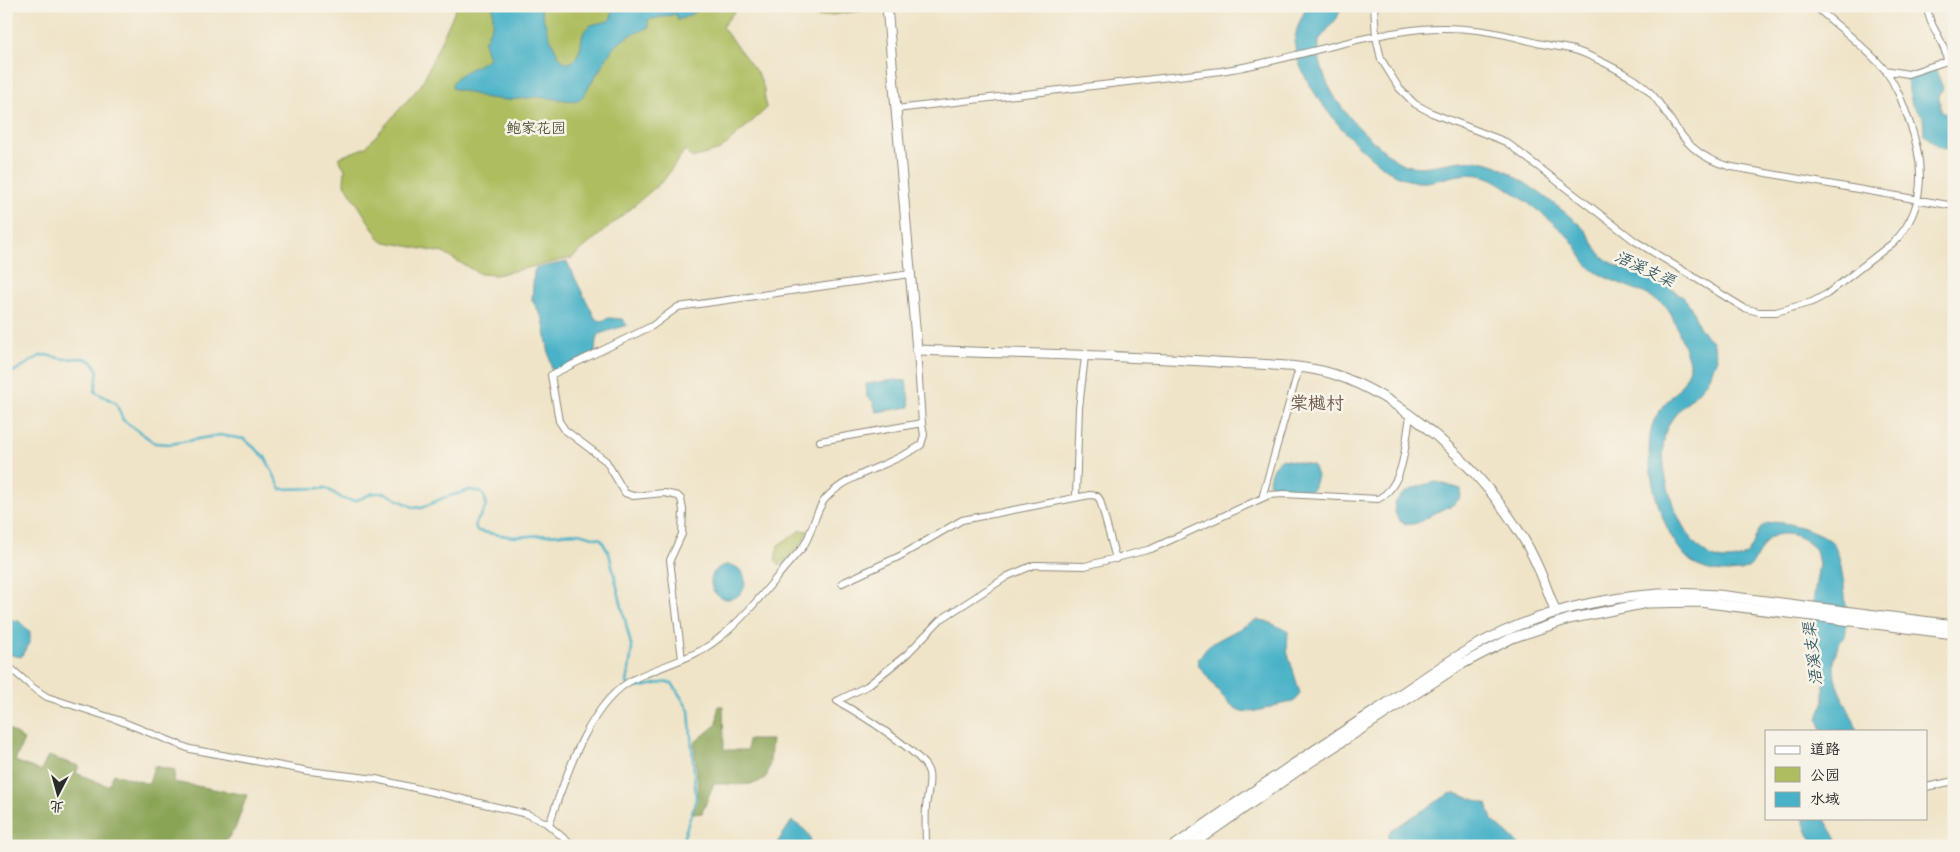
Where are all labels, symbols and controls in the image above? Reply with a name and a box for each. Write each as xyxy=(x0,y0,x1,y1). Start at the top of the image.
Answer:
park label: 鲍家花园 xyxy=(506,121,566,139)
water label: 浯溪支渠 xyxy=(1610,247,1679,294)
district label: 棠樾村 xyxy=(1290,394,1344,416)
water label: 浯溪支渠 xyxy=(1800,619,1829,687)
legend xyxy=(1765,730,1928,820)
text: 道路 xyxy=(1810,742,1840,760)
text: 公园 xyxy=(1810,768,1840,786)
north arrow xyxy=(32,770,82,820)
text: 水域 xyxy=(1810,792,1840,810)
text: 北 xyxy=(49,795,65,814)

